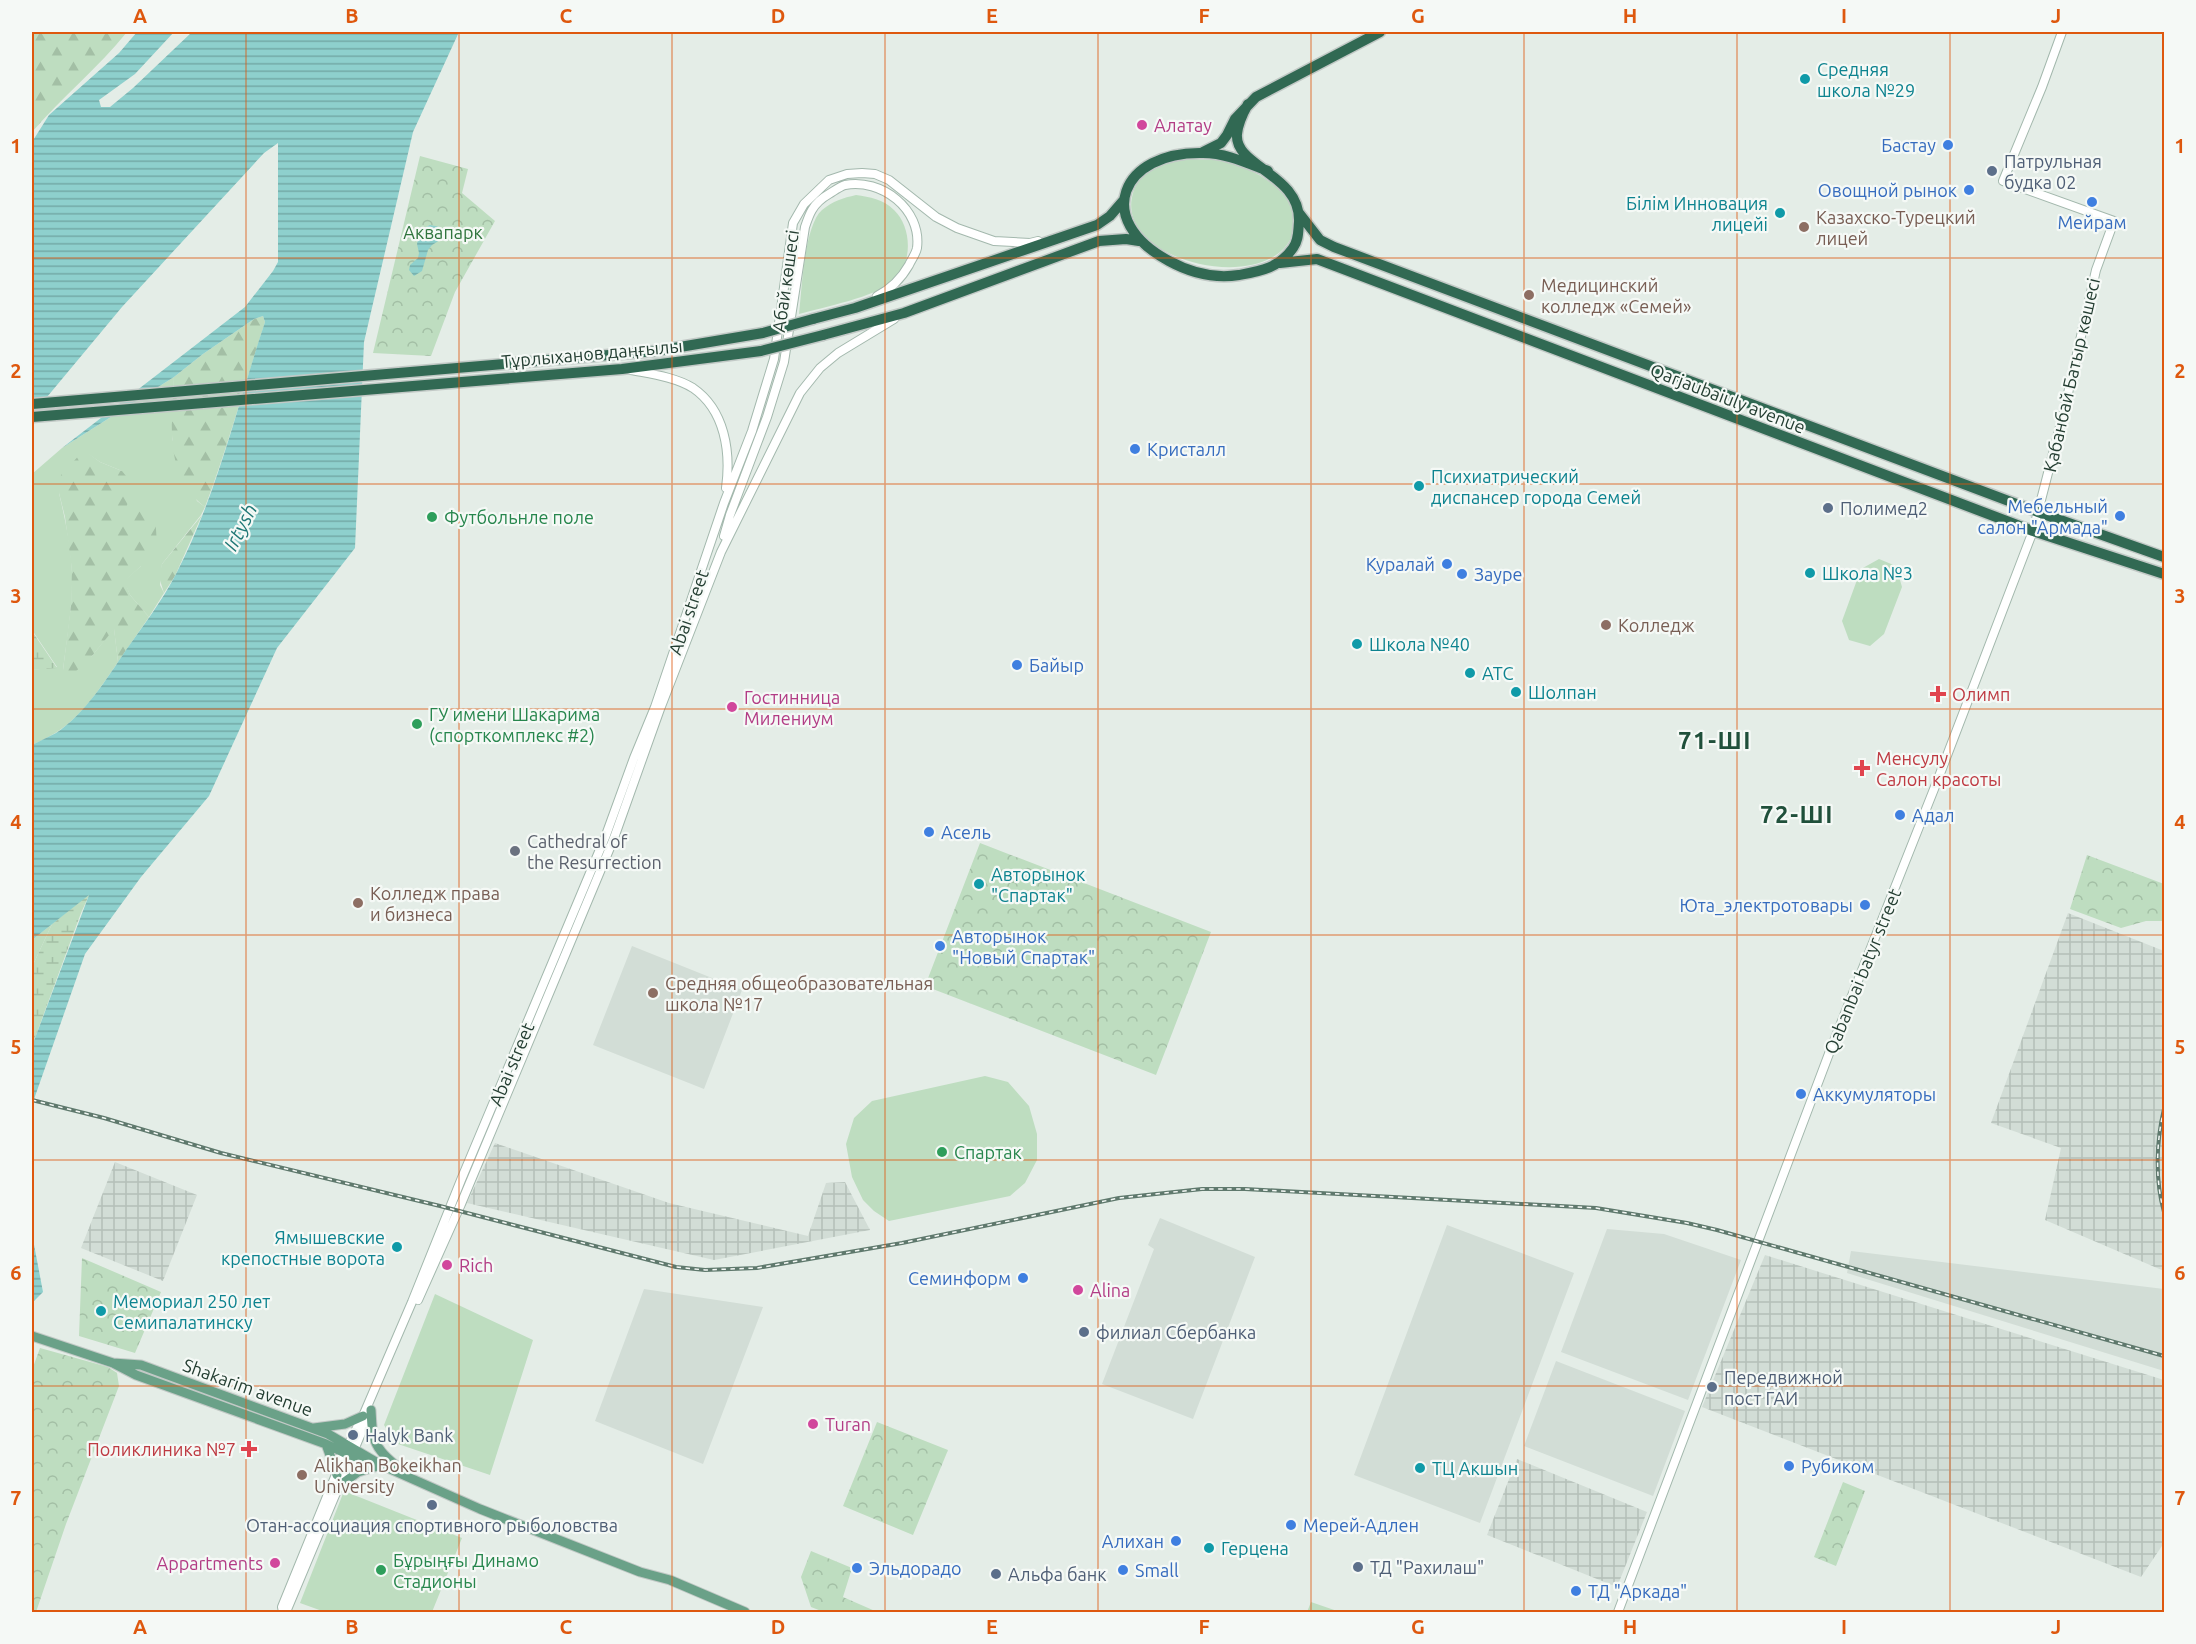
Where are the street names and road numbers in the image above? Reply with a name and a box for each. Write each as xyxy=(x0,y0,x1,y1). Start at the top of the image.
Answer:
street label: Абай көшесі xyxy=(768,229,802,333)
street label: Қабанбай Батыр көшесі xyxy=(2039,276,2103,474)
street label: Тұрлыханов даңғылы xyxy=(501,335,683,371)
street label: Qarjaubaiuly avenue xyxy=(1647,359,1808,438)
street label: Abai street xyxy=(664,567,712,657)
street label: Qabanbai batyr street xyxy=(1820,885,1905,1057)
street label: Abai street xyxy=(484,1019,538,1109)
street label: Shakarim avenue xyxy=(180,1354,316,1420)

